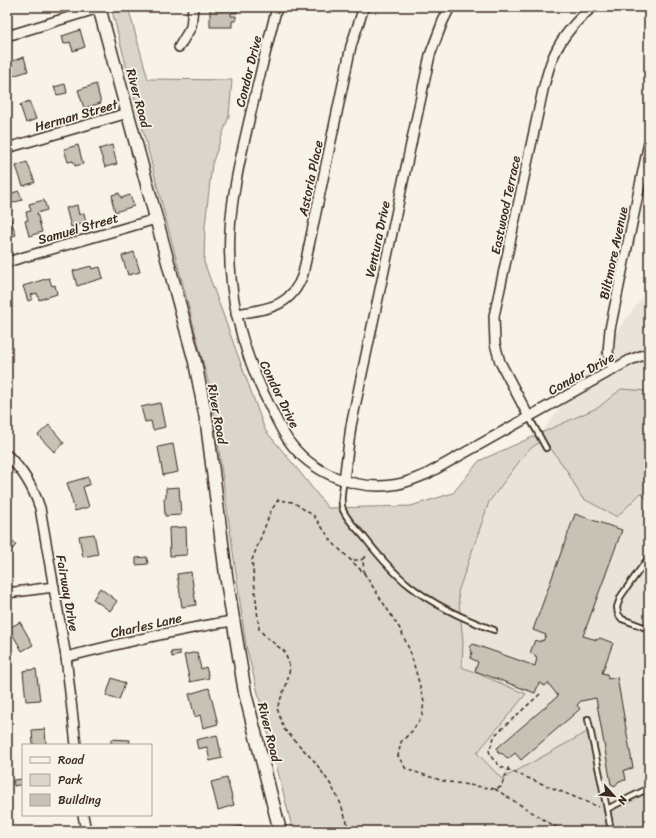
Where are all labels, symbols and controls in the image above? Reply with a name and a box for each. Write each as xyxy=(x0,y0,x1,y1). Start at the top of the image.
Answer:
street label: Condor Drive xyxy=(228,32,269,109)
street label: River Road xyxy=(120,66,158,131)
street label: Herman Street xyxy=(32,92,121,138)
street label: Astoria Place xyxy=(291,138,330,219)
street label: Eastwood Terrace xyxy=(484,154,527,257)
street label: Ventura Drive xyxy=(358,198,397,279)
street label: Biltmore Avenue xyxy=(592,205,635,302)
street label: Samuel Street xyxy=(35,206,121,251)
street label: Condor Drive xyxy=(544,345,619,401)
street label: Condor Drive xyxy=(253,356,306,432)
street label: River Road xyxy=(201,382,234,447)
street label: Fairway Drive xyxy=(49,553,86,634)
street label: Charles Lane xyxy=(108,606,184,645)
street label: River Road xyxy=(251,700,288,765)
legend xyxy=(22,744,152,816)
text: Road xyxy=(58,749,85,771)
text: Park xyxy=(58,769,83,791)
north arrow xyxy=(594,776,634,816)
text: Building xyxy=(58,789,101,811)
text: N xyxy=(612,792,633,808)

